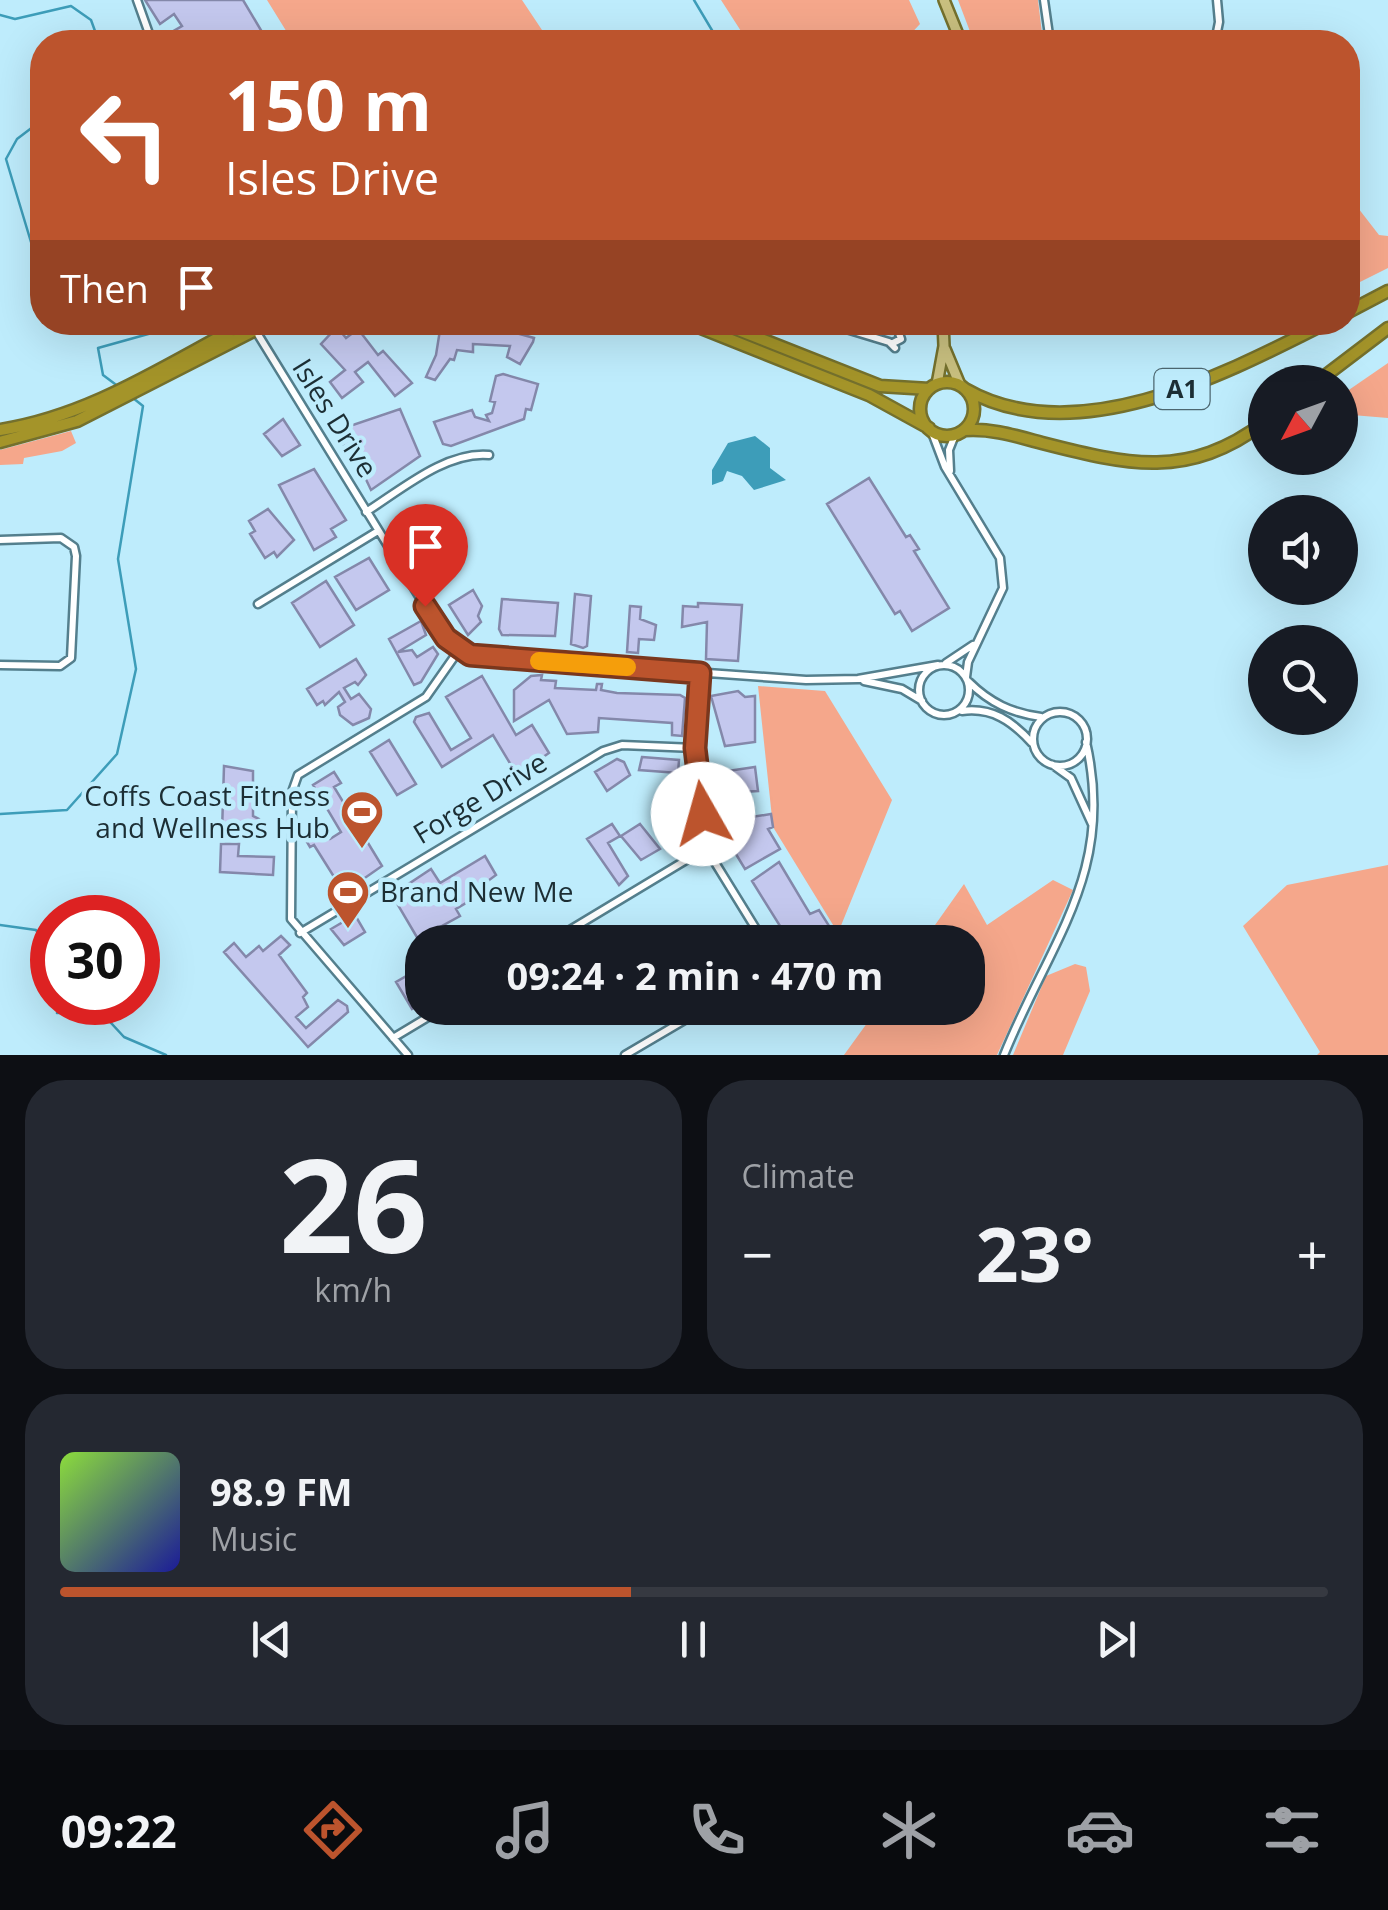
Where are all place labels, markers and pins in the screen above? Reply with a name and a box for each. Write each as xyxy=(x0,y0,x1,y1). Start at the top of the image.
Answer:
pin xyxy=(383,504,468,607)
place label: Coffs Coast Fitness and Wellness Hub xyxy=(84,776,330,846)
sports icon: Coffs Coast Fitness and Wellness Hub xyxy=(339,789,385,850)
sports icon: Brand New Me xyxy=(325,869,371,930)
place label: Brand New Me xyxy=(380,872,573,910)

